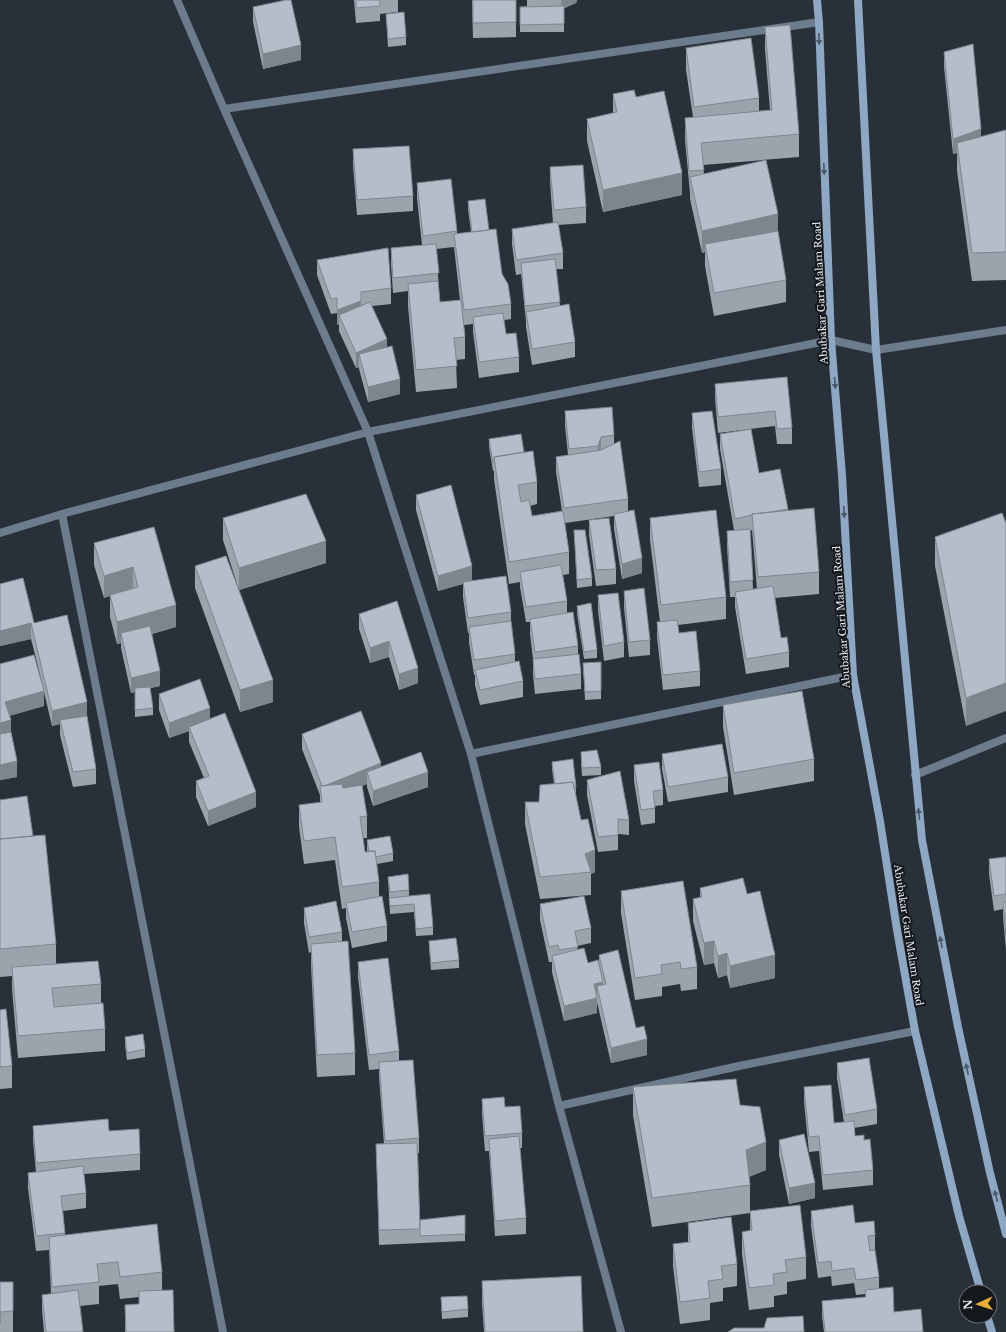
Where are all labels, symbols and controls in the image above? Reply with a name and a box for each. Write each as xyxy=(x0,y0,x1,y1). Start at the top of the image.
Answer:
one-way arrow xyxy=(816,33,823,45)
one-way arrow xyxy=(821,163,828,175)
street label: Abubakar Gari Malam Road xyxy=(810,221,831,366)
one-way arrow xyxy=(831,376,838,389)
one-way arrow xyxy=(841,506,848,518)
street label: Abubakar Gari Malam Road xyxy=(830,545,853,690)
one-way arrow xyxy=(916,808,922,820)
street label: Abubakar Gari Malam Road xyxy=(891,863,926,1007)
one-way arrow xyxy=(938,936,944,948)
one-way arrow xyxy=(963,1063,969,1076)
one-way arrow xyxy=(993,1190,999,1202)
north arrow xyxy=(958,1284,998,1324)
text: N xyxy=(961,1298,975,1310)

